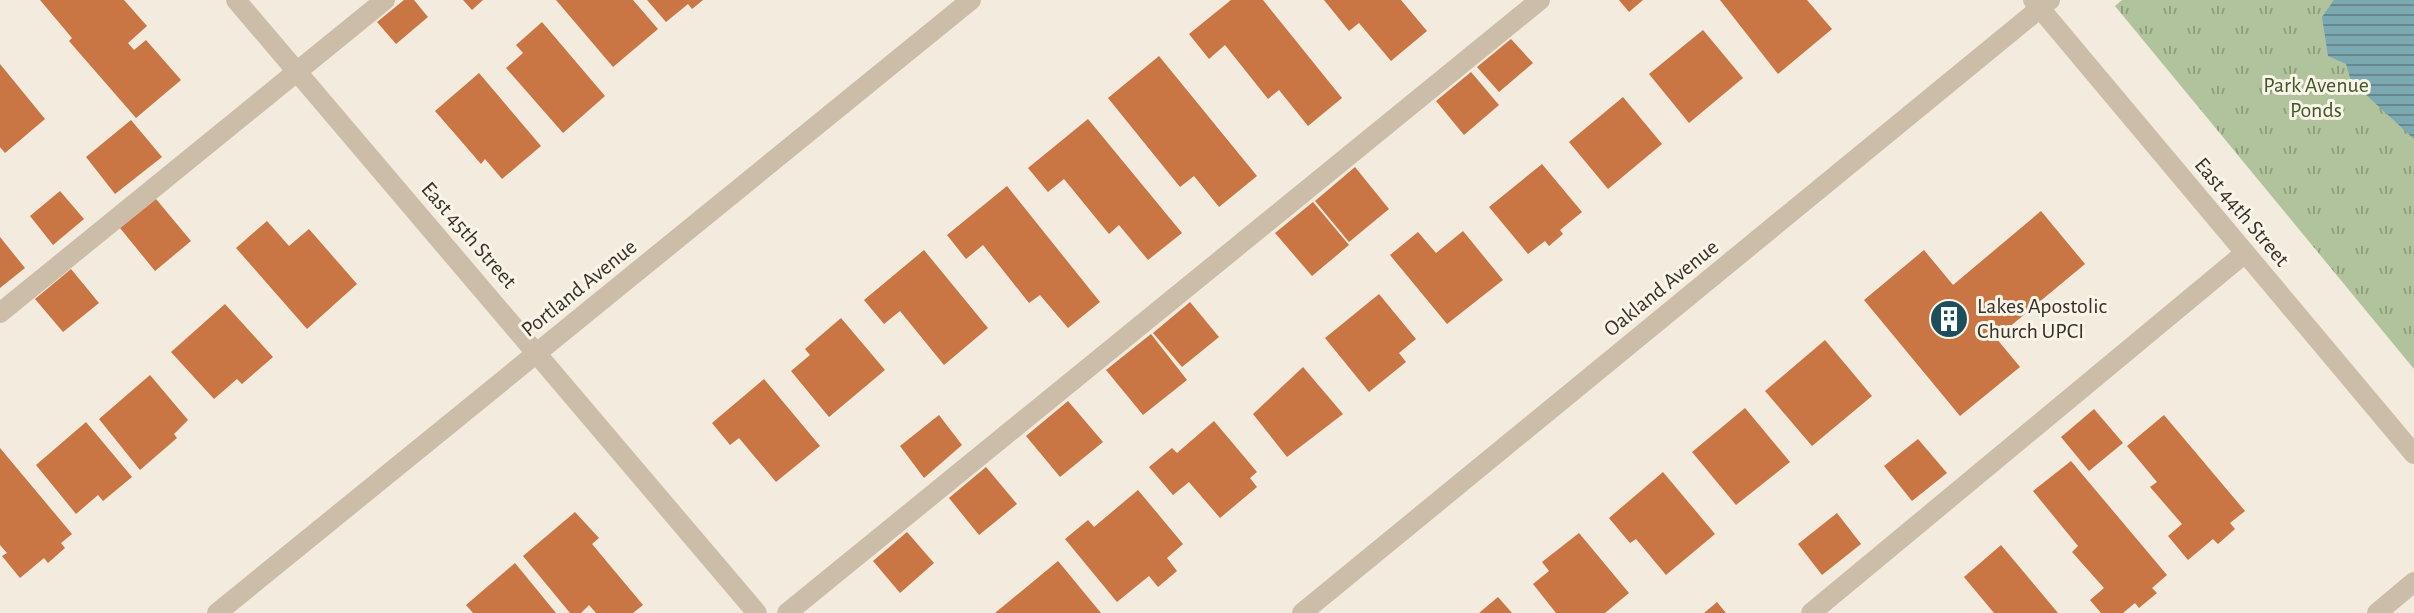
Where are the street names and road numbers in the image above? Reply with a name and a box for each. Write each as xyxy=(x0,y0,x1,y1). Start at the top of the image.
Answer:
street label: East 44th Street xyxy=(2190,154,2294,270)
street label: East 45th Street xyxy=(417,178,521,292)
street label: Portland Avenue xyxy=(517,235,641,341)
street label: Oakland Avenue xyxy=(1600,235,1722,341)

